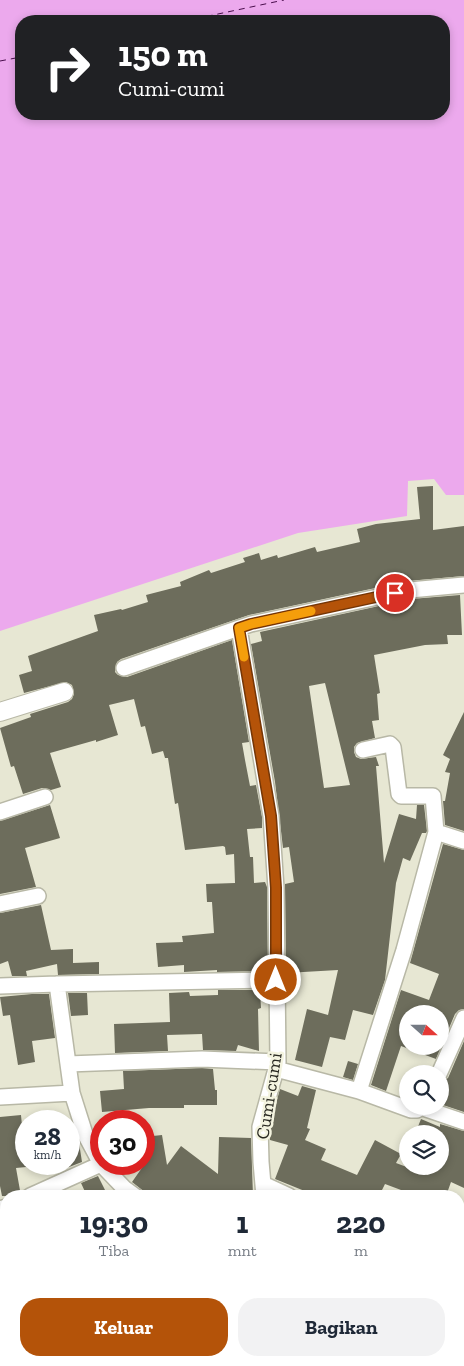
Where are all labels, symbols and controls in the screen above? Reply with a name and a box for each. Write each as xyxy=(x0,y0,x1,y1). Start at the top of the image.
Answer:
text: 150 m xyxy=(118,33,208,75)
icon: right xyxy=(35,35,100,100)
text: Cumi-cumi xyxy=(118,75,225,102)
pin xyxy=(374,572,416,614)
icon: arrive xyxy=(381,579,409,607)
position arrow xyxy=(249,953,301,1005)
north arrow xyxy=(399,1005,449,1055)
map controls xyxy=(399,1005,449,1175)
street label: Cumi-cumi xyxy=(251,1051,287,1141)
button: search xyxy=(399,1065,449,1115)
speed limit sign: 30 xyxy=(90,1110,155,1175)
text: 28 xyxy=(34,1121,61,1151)
button: layers xyxy=(399,1125,449,1175)
text: km/h xyxy=(34,1148,61,1162)
text: 19:30 xyxy=(79,1205,148,1241)
text: 1 xyxy=(236,1205,248,1241)
text: 220 xyxy=(336,1205,386,1241)
text: Tiba xyxy=(99,1241,129,1260)
text: mnt xyxy=(228,1241,257,1260)
text: m xyxy=(354,1241,368,1260)
button: Keluar xyxy=(20,1298,228,1356)
button: Bagikan xyxy=(238,1298,445,1356)

